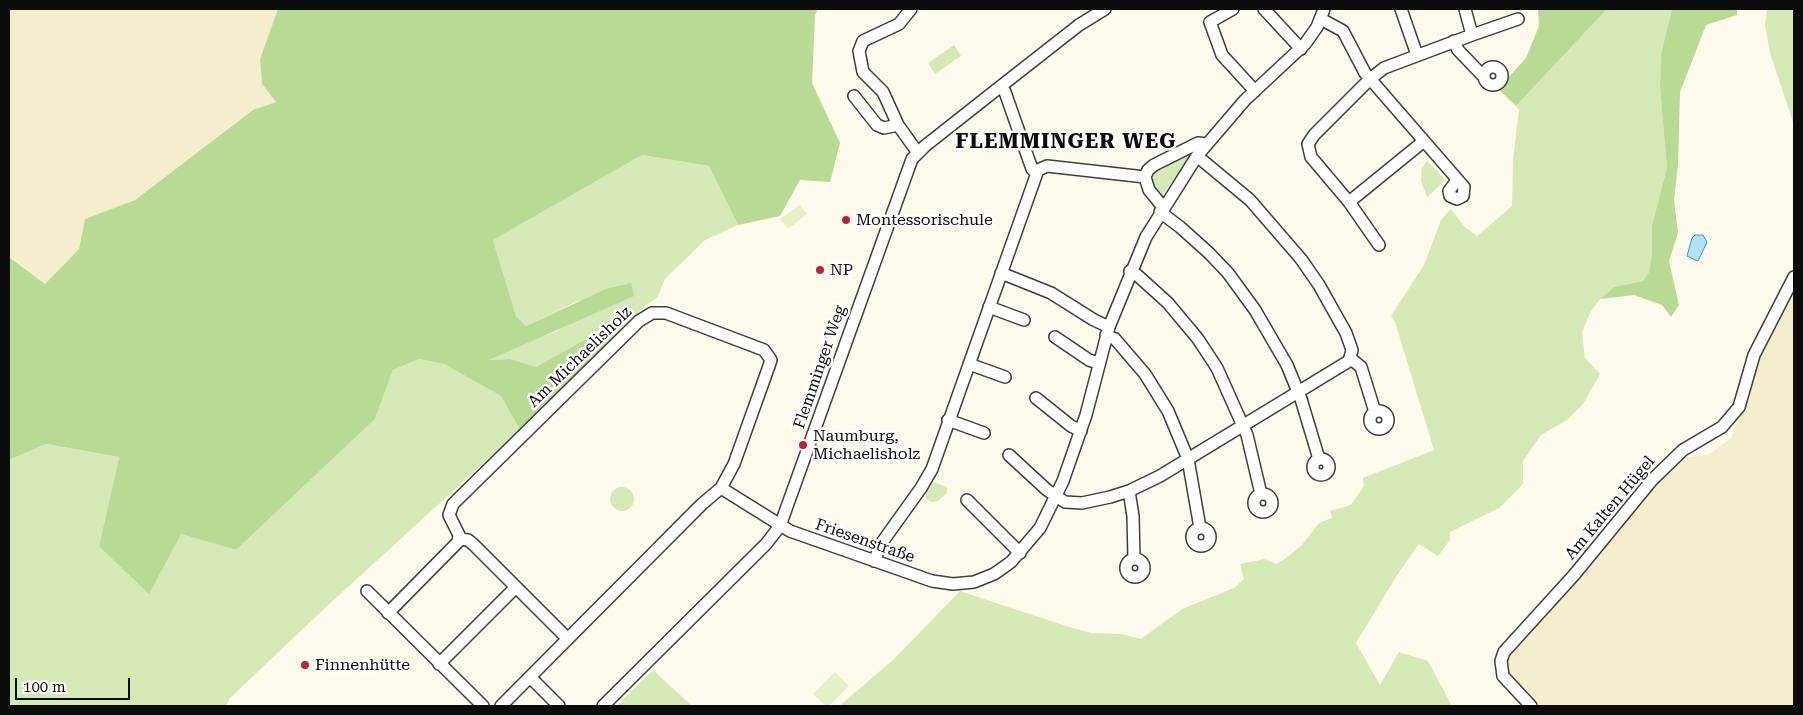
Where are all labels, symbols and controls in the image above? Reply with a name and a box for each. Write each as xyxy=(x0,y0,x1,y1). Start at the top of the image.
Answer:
district label: FLEMMINGER WEG xyxy=(954,129,1178,155)
place label: Montessorischule xyxy=(856,210,993,230)
marker: Montessorischule xyxy=(840,214,852,226)
place label: NP xyxy=(830,260,853,280)
marker: NP xyxy=(814,264,826,276)
street label: Am Michaelisholz xyxy=(524,303,636,411)
street label: Flemminger Weg xyxy=(790,303,850,431)
place label: Naumburg, Michaelisholz xyxy=(813,426,920,464)
marker: Naumburg, Michaelisholz xyxy=(797,439,809,451)
street label: Am Kalten Hügel xyxy=(1561,452,1659,564)
street label: Friesenstraße xyxy=(813,515,917,567)
place label: Finnenhütte xyxy=(315,655,410,675)
marker: Finnenhütte xyxy=(299,659,311,671)
scale bar xyxy=(18,668,132,700)
text: 100 m xyxy=(23,678,66,696)

